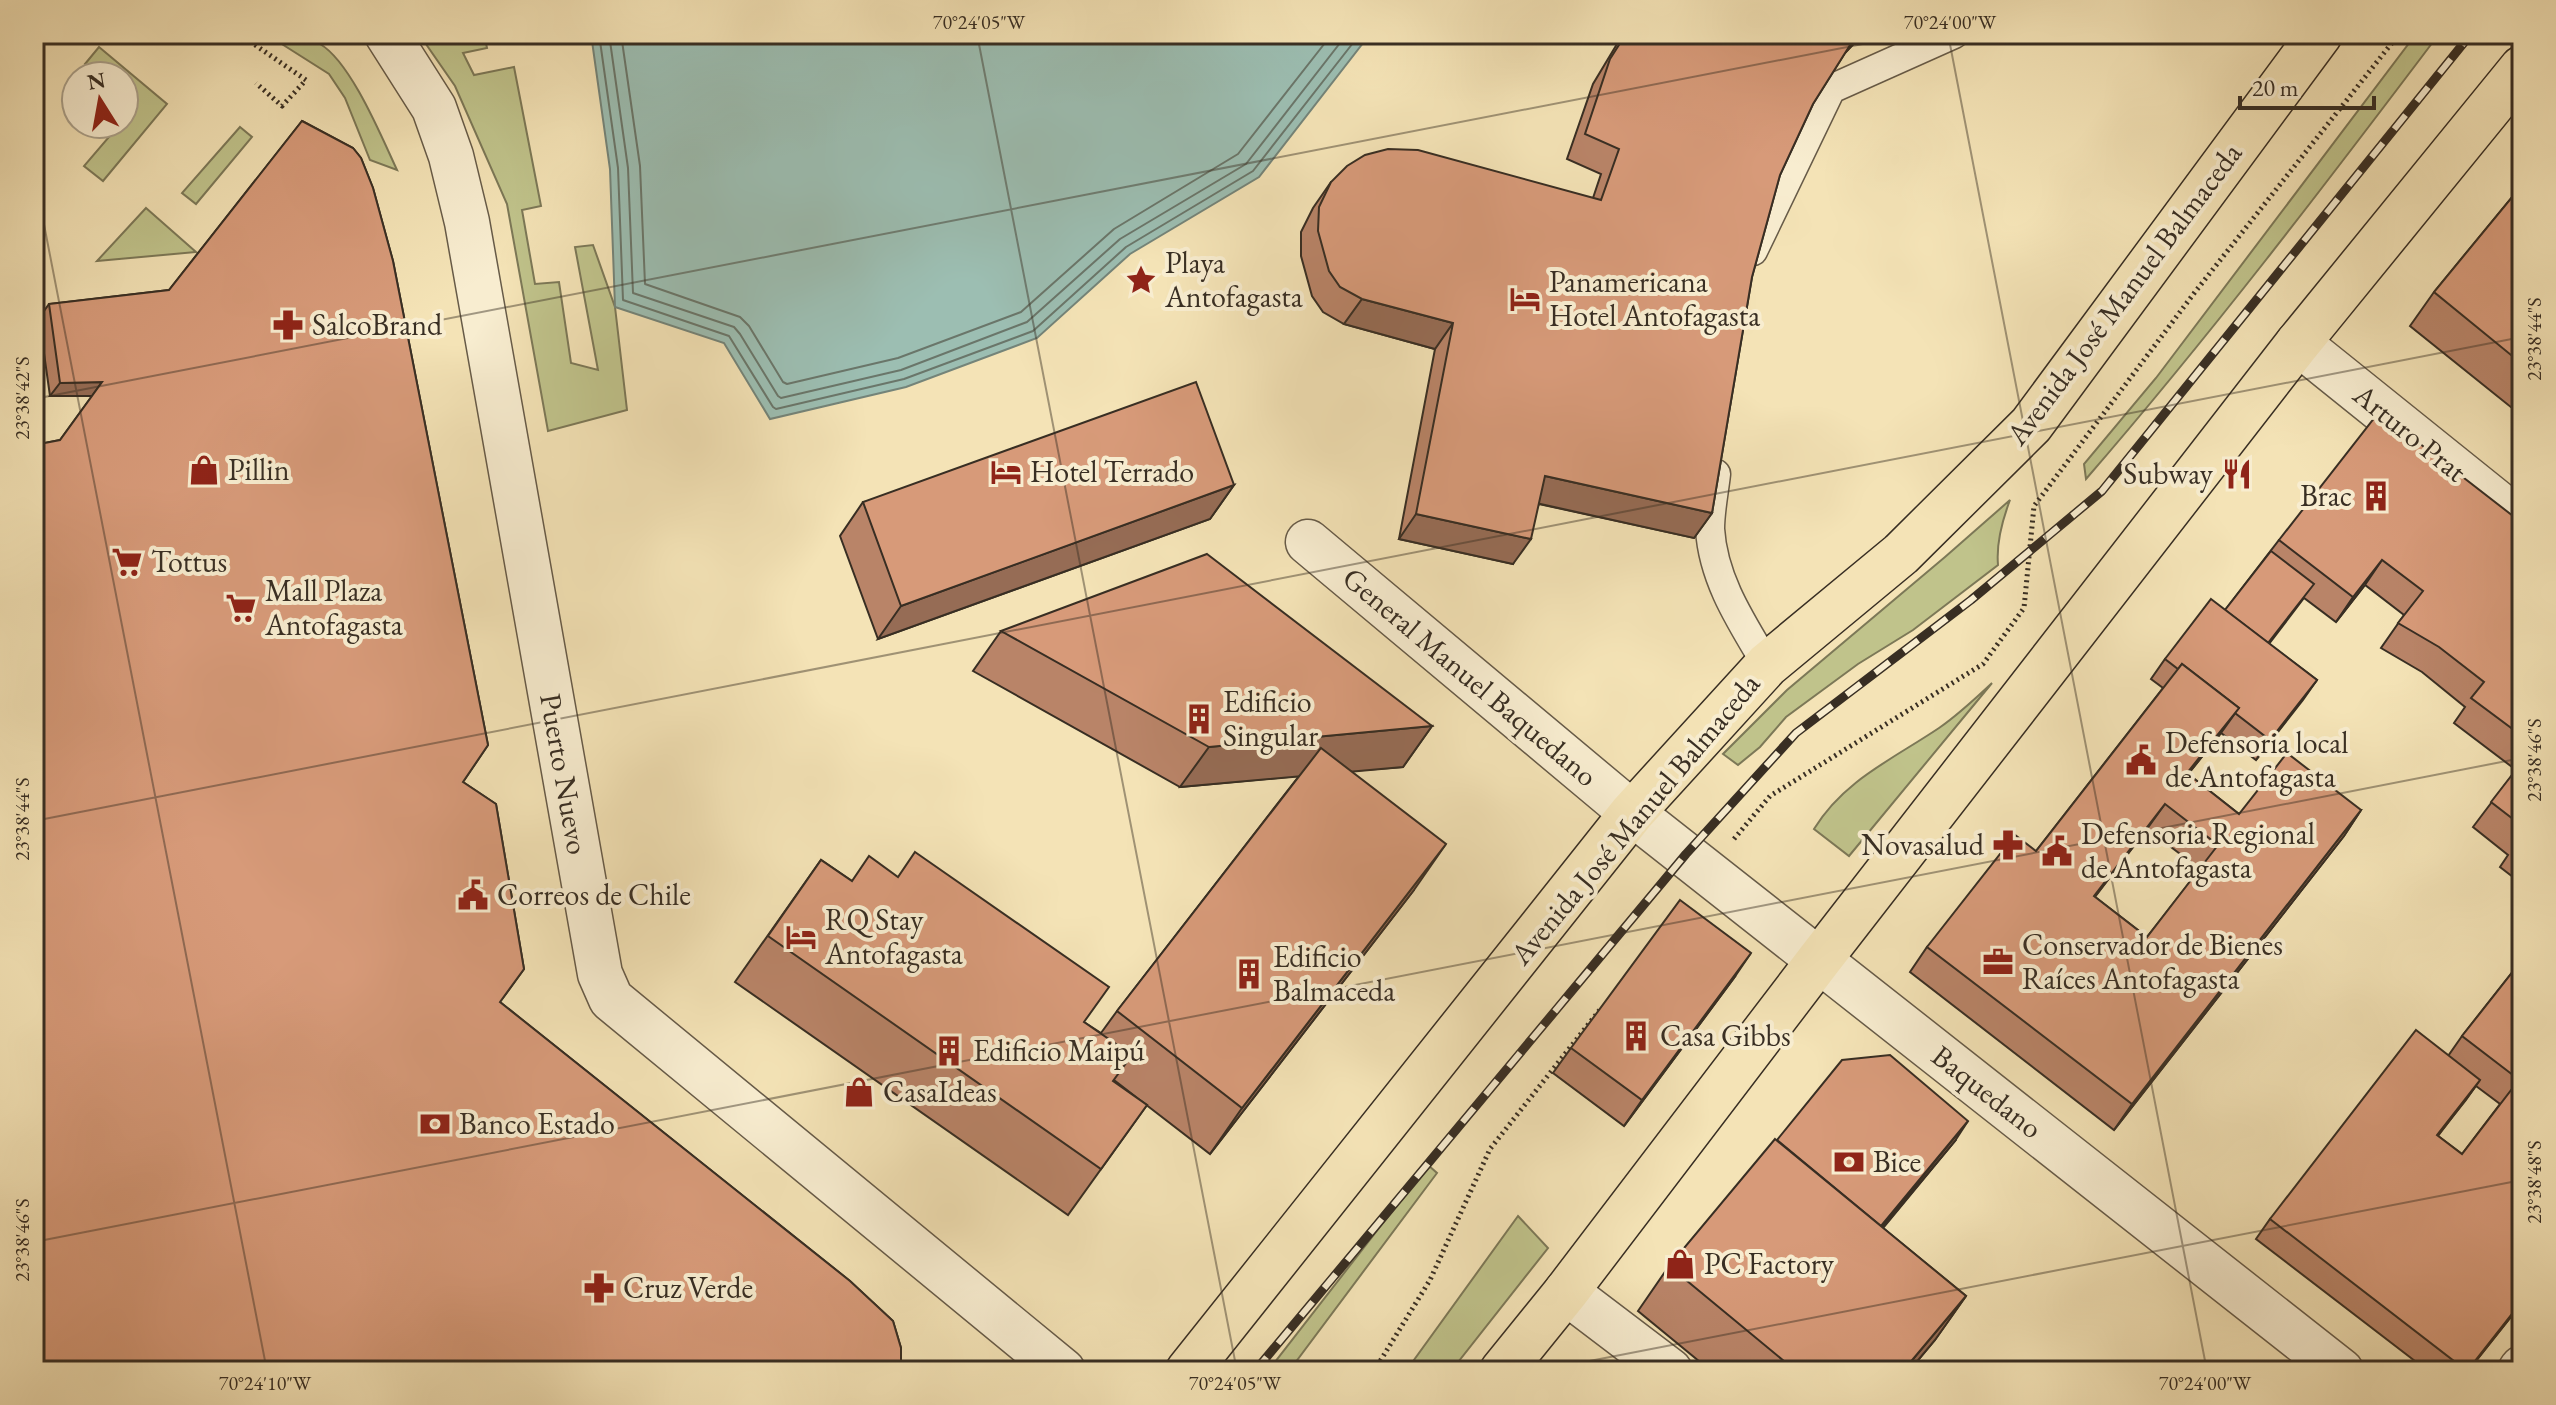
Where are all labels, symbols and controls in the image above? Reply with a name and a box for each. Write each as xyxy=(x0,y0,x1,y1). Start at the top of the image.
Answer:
text: 70°24'05"W xyxy=(933,9,1026,35)
text: 70°24'00"W xyxy=(1904,9,1997,35)
north arrow xyxy=(60,60,140,140)
scale bar xyxy=(2240,60,2374,110)
text: N xyxy=(85,65,108,97)
text: 20 m xyxy=(2252,72,2299,103)
street label: Avenida José Manuel Balmaceda xyxy=(1996,135,2250,453)
place label: Playa Antofagasta xyxy=(1164,243,1303,316)
place label: Panamericana Hotel Antofagasta xyxy=(1549,262,1760,335)
place icon: Playa Antofagasta xyxy=(1124,263,1158,297)
hotel icon: Panamericana Hotel Antofagasta xyxy=(1508,282,1542,316)
text: 23°38'44"S xyxy=(2521,297,2547,381)
place label: SalcoBrand xyxy=(312,305,443,344)
pharmacy icon: SalcoBrand xyxy=(271,308,305,342)
text: 23°38'42"S xyxy=(9,356,35,440)
street label: Arturo Prat xyxy=(2345,374,2475,491)
place label: Pillin xyxy=(228,450,290,489)
place label: Hotel Terrado xyxy=(1030,452,1194,491)
shop icon: Pillin xyxy=(187,453,221,487)
place label: Subway xyxy=(2123,454,2214,493)
hotel icon: Hotel Terrado xyxy=(989,455,1023,489)
restaurant icon: Subway xyxy=(2220,457,2254,491)
place label: Brac xyxy=(2300,476,2352,515)
building icon: Brac xyxy=(2359,479,2393,513)
place label: Tottus xyxy=(151,542,227,581)
supermarket icon: Tottus xyxy=(110,545,144,579)
street label: General Manuel Baquedano xyxy=(1335,558,1606,795)
place label: Mall Plaza Antofagasta xyxy=(264,571,403,644)
supermarket icon: Mall Plaza Antofagasta xyxy=(224,591,258,625)
street label: Avenida José Manuel Balmaceda xyxy=(1501,665,1768,973)
place label: Edificio Singular xyxy=(1223,682,1318,755)
street label: Puerto Nuevo xyxy=(531,690,598,857)
building icon: Edificio Singular xyxy=(1182,702,1216,736)
text: 23°38'46"S xyxy=(2521,718,2547,802)
place label: Defensoria local de Antofagasta xyxy=(2165,723,2349,796)
public building icon: Defensoria local de Antofagasta xyxy=(2124,743,2158,777)
text: 23°38'44"S xyxy=(9,777,35,861)
place label: Defensoria Regional de Antofagasta xyxy=(2081,814,2315,887)
place label: Novasalud xyxy=(1861,825,1985,864)
pharmacy icon: Novasalud xyxy=(1991,828,2025,862)
public building icon: Defensoria Regional de Antofagasta xyxy=(2040,834,2074,868)
place label: Correos de Chile xyxy=(497,875,691,914)
public building icon: Correos de Chile xyxy=(456,878,490,912)
place label: RQ Stay Antofagasta xyxy=(824,900,963,973)
hotel icon: RQ Stay Antofagasta xyxy=(784,920,818,954)
place label: Conservador de Bienes Raíces Antofagasta xyxy=(2022,925,2283,998)
place label: Edificio Balmaceda xyxy=(1273,937,1395,1010)
office icon: Conservador de Bienes Raíces Antofagasta xyxy=(1981,945,2015,979)
building icon: Edificio Balmaceda xyxy=(1232,957,1266,991)
place label: Casa Gibbs xyxy=(1660,1016,1791,1055)
building icon: Casa Gibbs xyxy=(1619,1019,1653,1053)
place label: Edificio Maipú xyxy=(973,1031,1145,1070)
building icon: Edificio Maipú xyxy=(932,1034,966,1068)
street label: Baquedano xyxy=(1924,1036,2051,1147)
place label: CasaIdeas xyxy=(883,1072,997,1111)
shop icon: CasaIdeas xyxy=(842,1075,876,1109)
place label: Banco Estado xyxy=(459,1104,615,1143)
bank icon: Banco Estado xyxy=(418,1107,452,1141)
text: 23°38'48"S xyxy=(2521,1140,2547,1224)
place label: Bice xyxy=(1873,1142,1921,1181)
bank icon: Bice xyxy=(1832,1145,1866,1179)
text: 23°38'46"S xyxy=(9,1198,35,1282)
place label: PC Factory xyxy=(1704,1244,1835,1283)
shop icon: PC Factory xyxy=(1663,1247,1697,1281)
place label: Cruz Verde xyxy=(623,1268,753,1307)
pharmacy icon: Cruz Verde xyxy=(582,1271,616,1305)
text: 70°24'10"W xyxy=(219,1370,312,1396)
text: 70°24'05"W xyxy=(1189,1370,1282,1396)
text: 70°24'00"W xyxy=(2159,1370,2252,1396)

